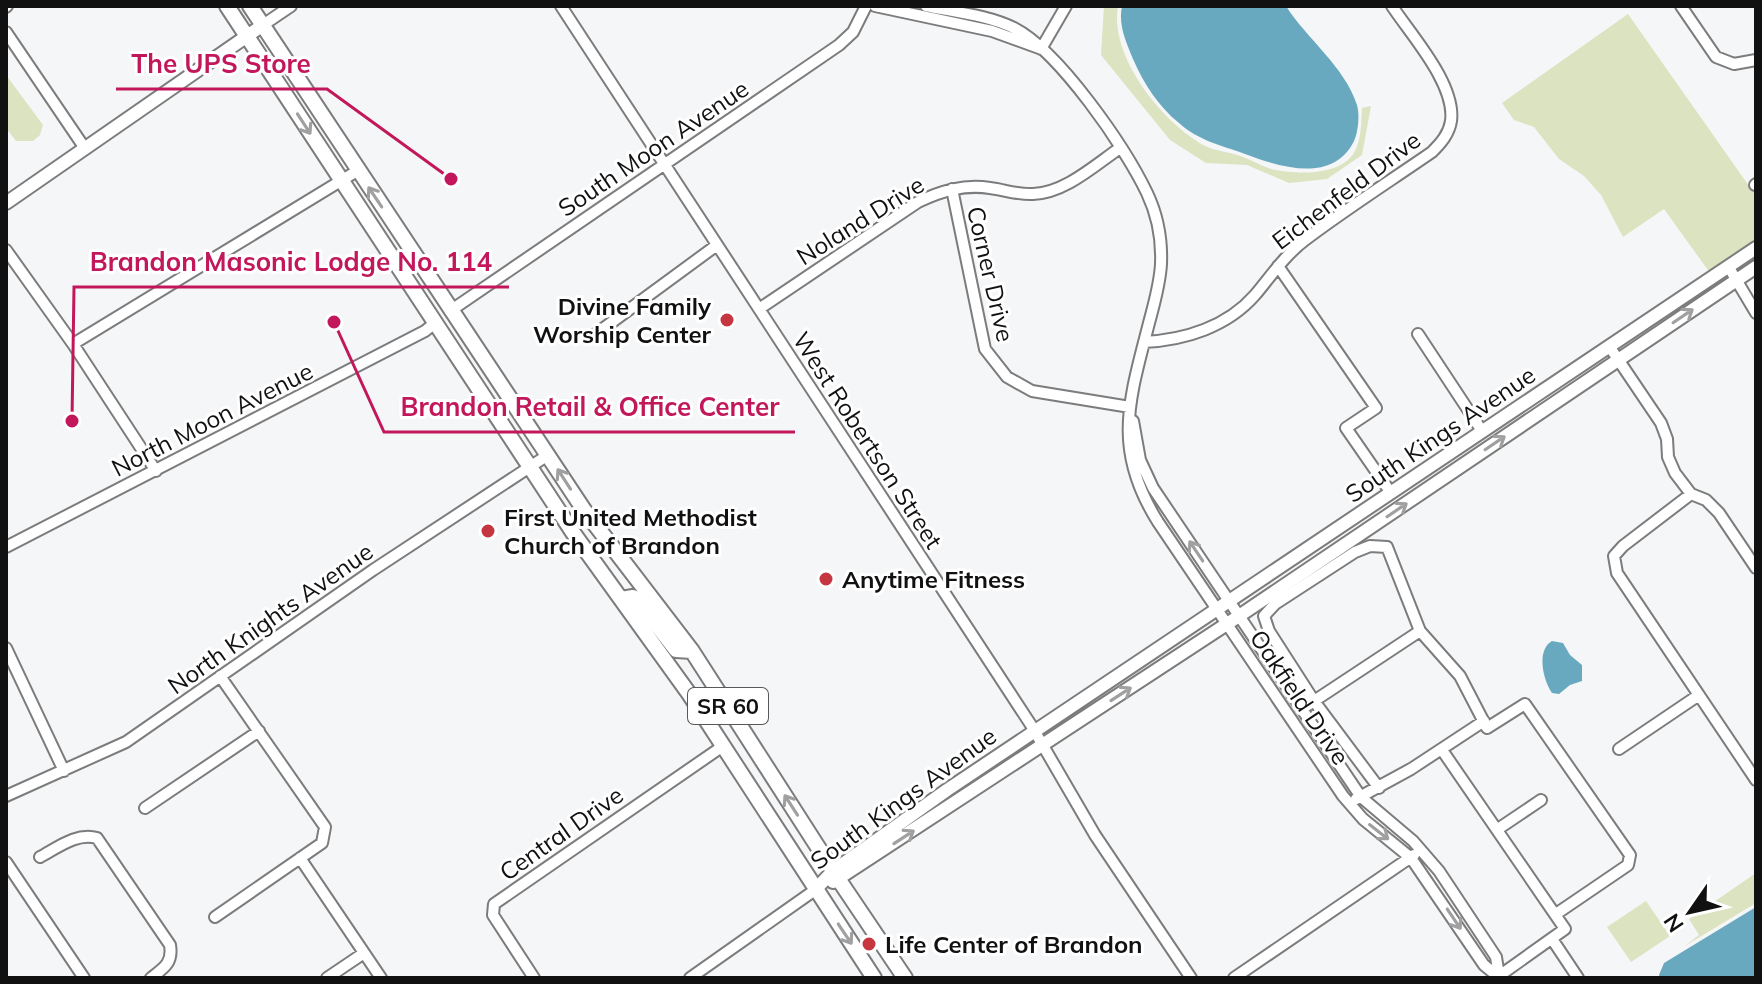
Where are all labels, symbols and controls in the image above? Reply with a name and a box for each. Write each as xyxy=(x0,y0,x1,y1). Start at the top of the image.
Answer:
callout: The UPS Store xyxy=(116,39,327,89)
text: The UPS Store xyxy=(131,47,311,80)
street label: South Moon Avenue xyxy=(552,73,754,223)
one-way arrow xyxy=(296,112,313,134)
street label: Eichenfeld Drive xyxy=(1266,124,1426,256)
street label: Noland Drive xyxy=(791,169,929,271)
one-way arrow xyxy=(367,187,383,209)
street label: Corner Drive xyxy=(961,203,1021,345)
callout: Brandon Masonic Lodge No. 114 xyxy=(74,237,509,287)
text: Brandon Masonic Lodge No. 114 xyxy=(90,245,493,278)
place label: Divine Family Worship Center xyxy=(533,291,712,349)
one-way arrow xyxy=(1671,308,1694,324)
marker: Divine Family Worship Center xyxy=(718,311,736,329)
street label: West Robertson Street xyxy=(787,326,949,554)
street label: North Moon Avenue xyxy=(106,355,318,483)
street label: South Kings Avenue xyxy=(1339,359,1541,509)
callout: Brandon Retail & Office Center xyxy=(384,382,795,432)
text: Brandon Retail & Office Center xyxy=(401,390,780,423)
one-way arrow xyxy=(1484,435,1506,451)
one-way arrow xyxy=(555,468,572,490)
one-way arrow xyxy=(1385,501,1407,518)
place label: First United Methodist Church of Brandon xyxy=(504,502,757,560)
marker: First United Methodist Church of Brandon xyxy=(479,522,497,540)
street label: North Knights Avenue xyxy=(162,536,378,700)
one-way arrow xyxy=(1188,540,1204,563)
place label: Anytime Fitness xyxy=(842,564,1025,594)
marker: Anytime Fitness xyxy=(817,570,835,588)
street label: Oakfield Drive xyxy=(1244,624,1356,770)
one-way arrow xyxy=(1109,685,1132,701)
road number: SR 60 xyxy=(688,688,768,724)
street label: South Kings Avenue xyxy=(804,720,1002,876)
street label: Central Drive xyxy=(493,779,629,887)
one-way arrow xyxy=(783,794,799,817)
one-way arrow xyxy=(1368,823,1389,840)
one-way arrow xyxy=(892,828,914,845)
north arrow xyxy=(1650,872,1730,952)
one-way arrow xyxy=(1445,907,1462,929)
text: N xyxy=(1657,908,1690,938)
one-way arrow xyxy=(836,922,853,944)
place label: Life Center of Brandon xyxy=(885,929,1143,959)
marker: Life Center of Brandon xyxy=(860,935,878,953)

